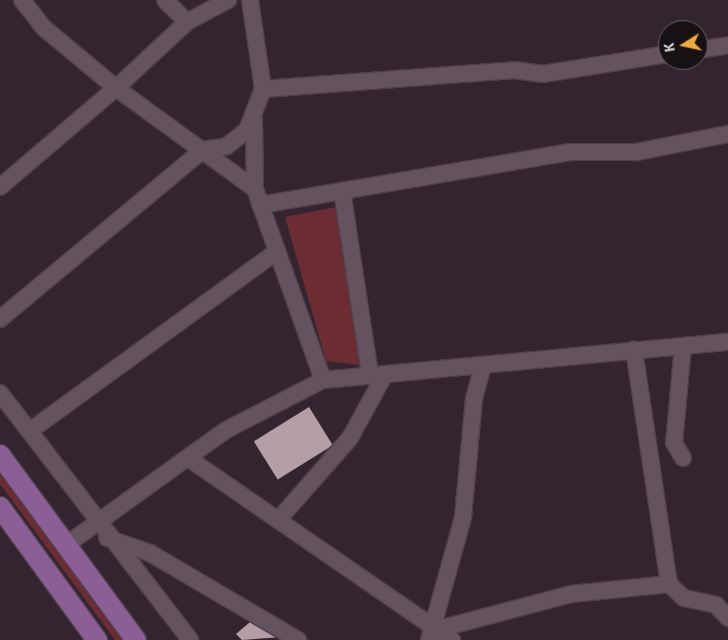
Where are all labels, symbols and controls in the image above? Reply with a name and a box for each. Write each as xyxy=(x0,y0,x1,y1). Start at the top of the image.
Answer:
north arrow xyxy=(658,20,708,70)
text: K xyxy=(660,42,678,53)

